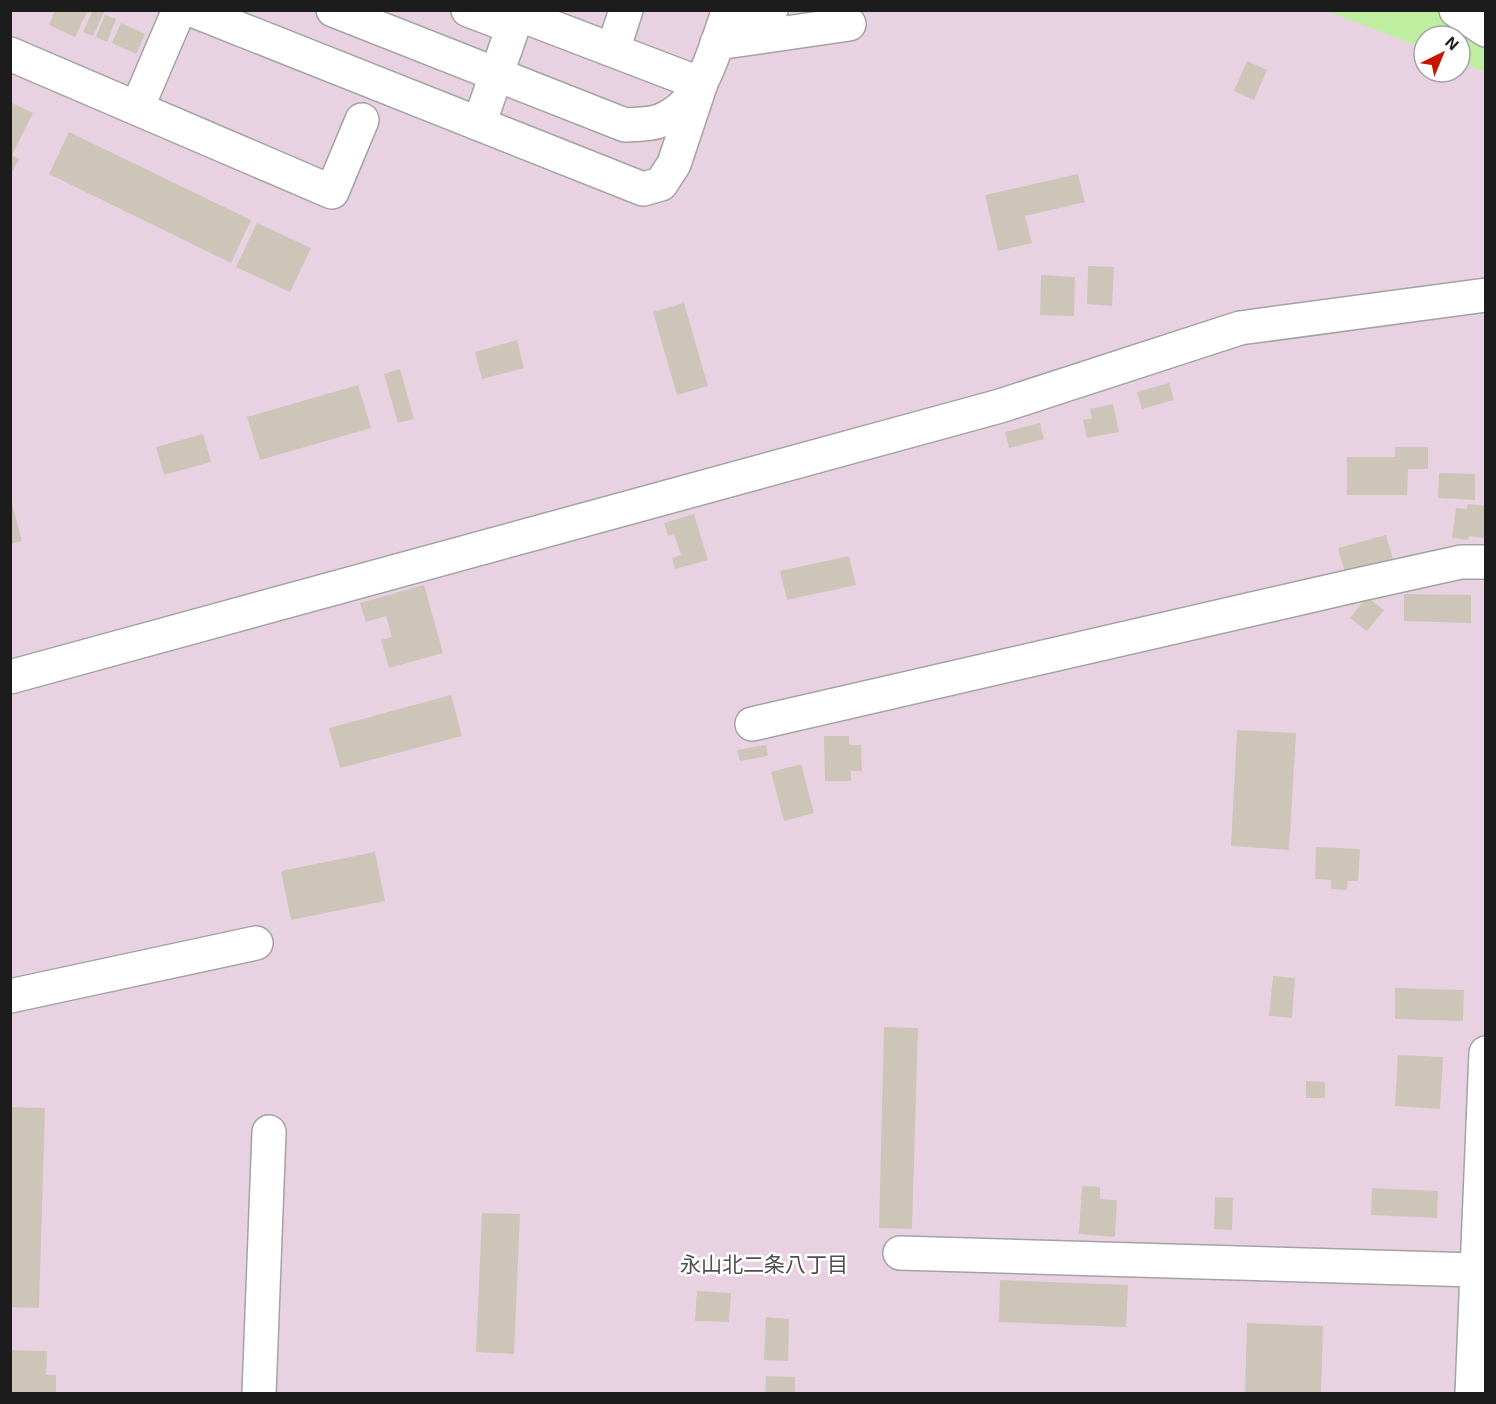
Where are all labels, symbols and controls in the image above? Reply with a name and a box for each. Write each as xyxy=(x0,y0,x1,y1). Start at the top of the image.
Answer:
north arrow xyxy=(1412,24,1472,84)
text: N xyxy=(1442,32,1463,54)
district label: 永山北二条八丁目 xyxy=(680,1251,848,1276)

